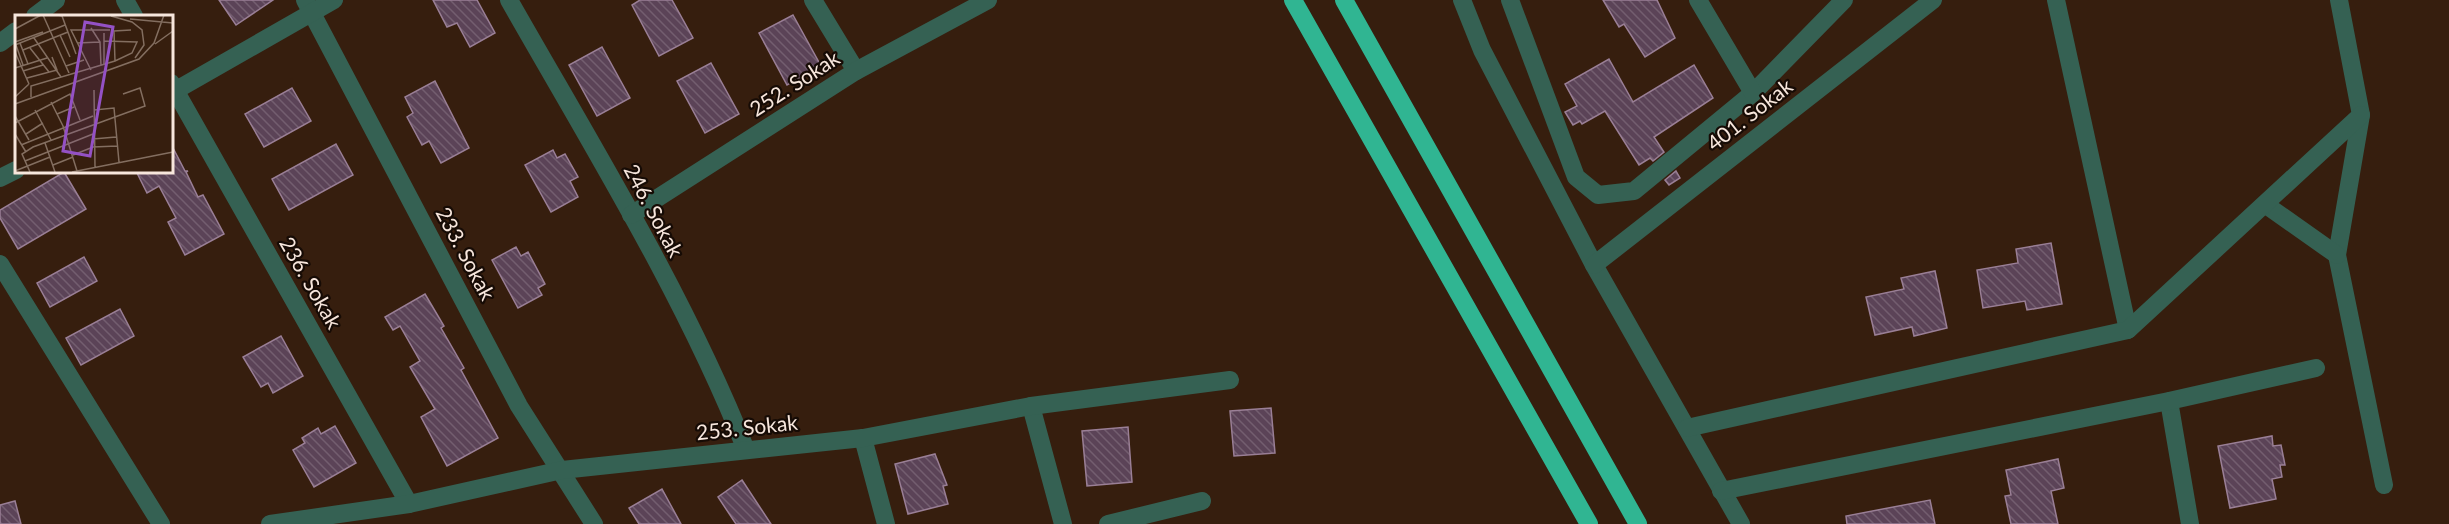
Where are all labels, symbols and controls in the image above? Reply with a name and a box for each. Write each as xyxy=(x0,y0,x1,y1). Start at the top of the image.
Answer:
inset map xyxy=(15,15,172,172)
street label: 252. Sokak xyxy=(745,44,844,121)
street label: 401. Sokak xyxy=(1701,72,1797,155)
street label: 246. Sokak xyxy=(619,159,689,261)
street label: 233. Sokak xyxy=(431,202,501,304)
street label: 236. Sokak xyxy=(275,232,348,333)
street label: 253. Sokak xyxy=(695,409,799,444)

